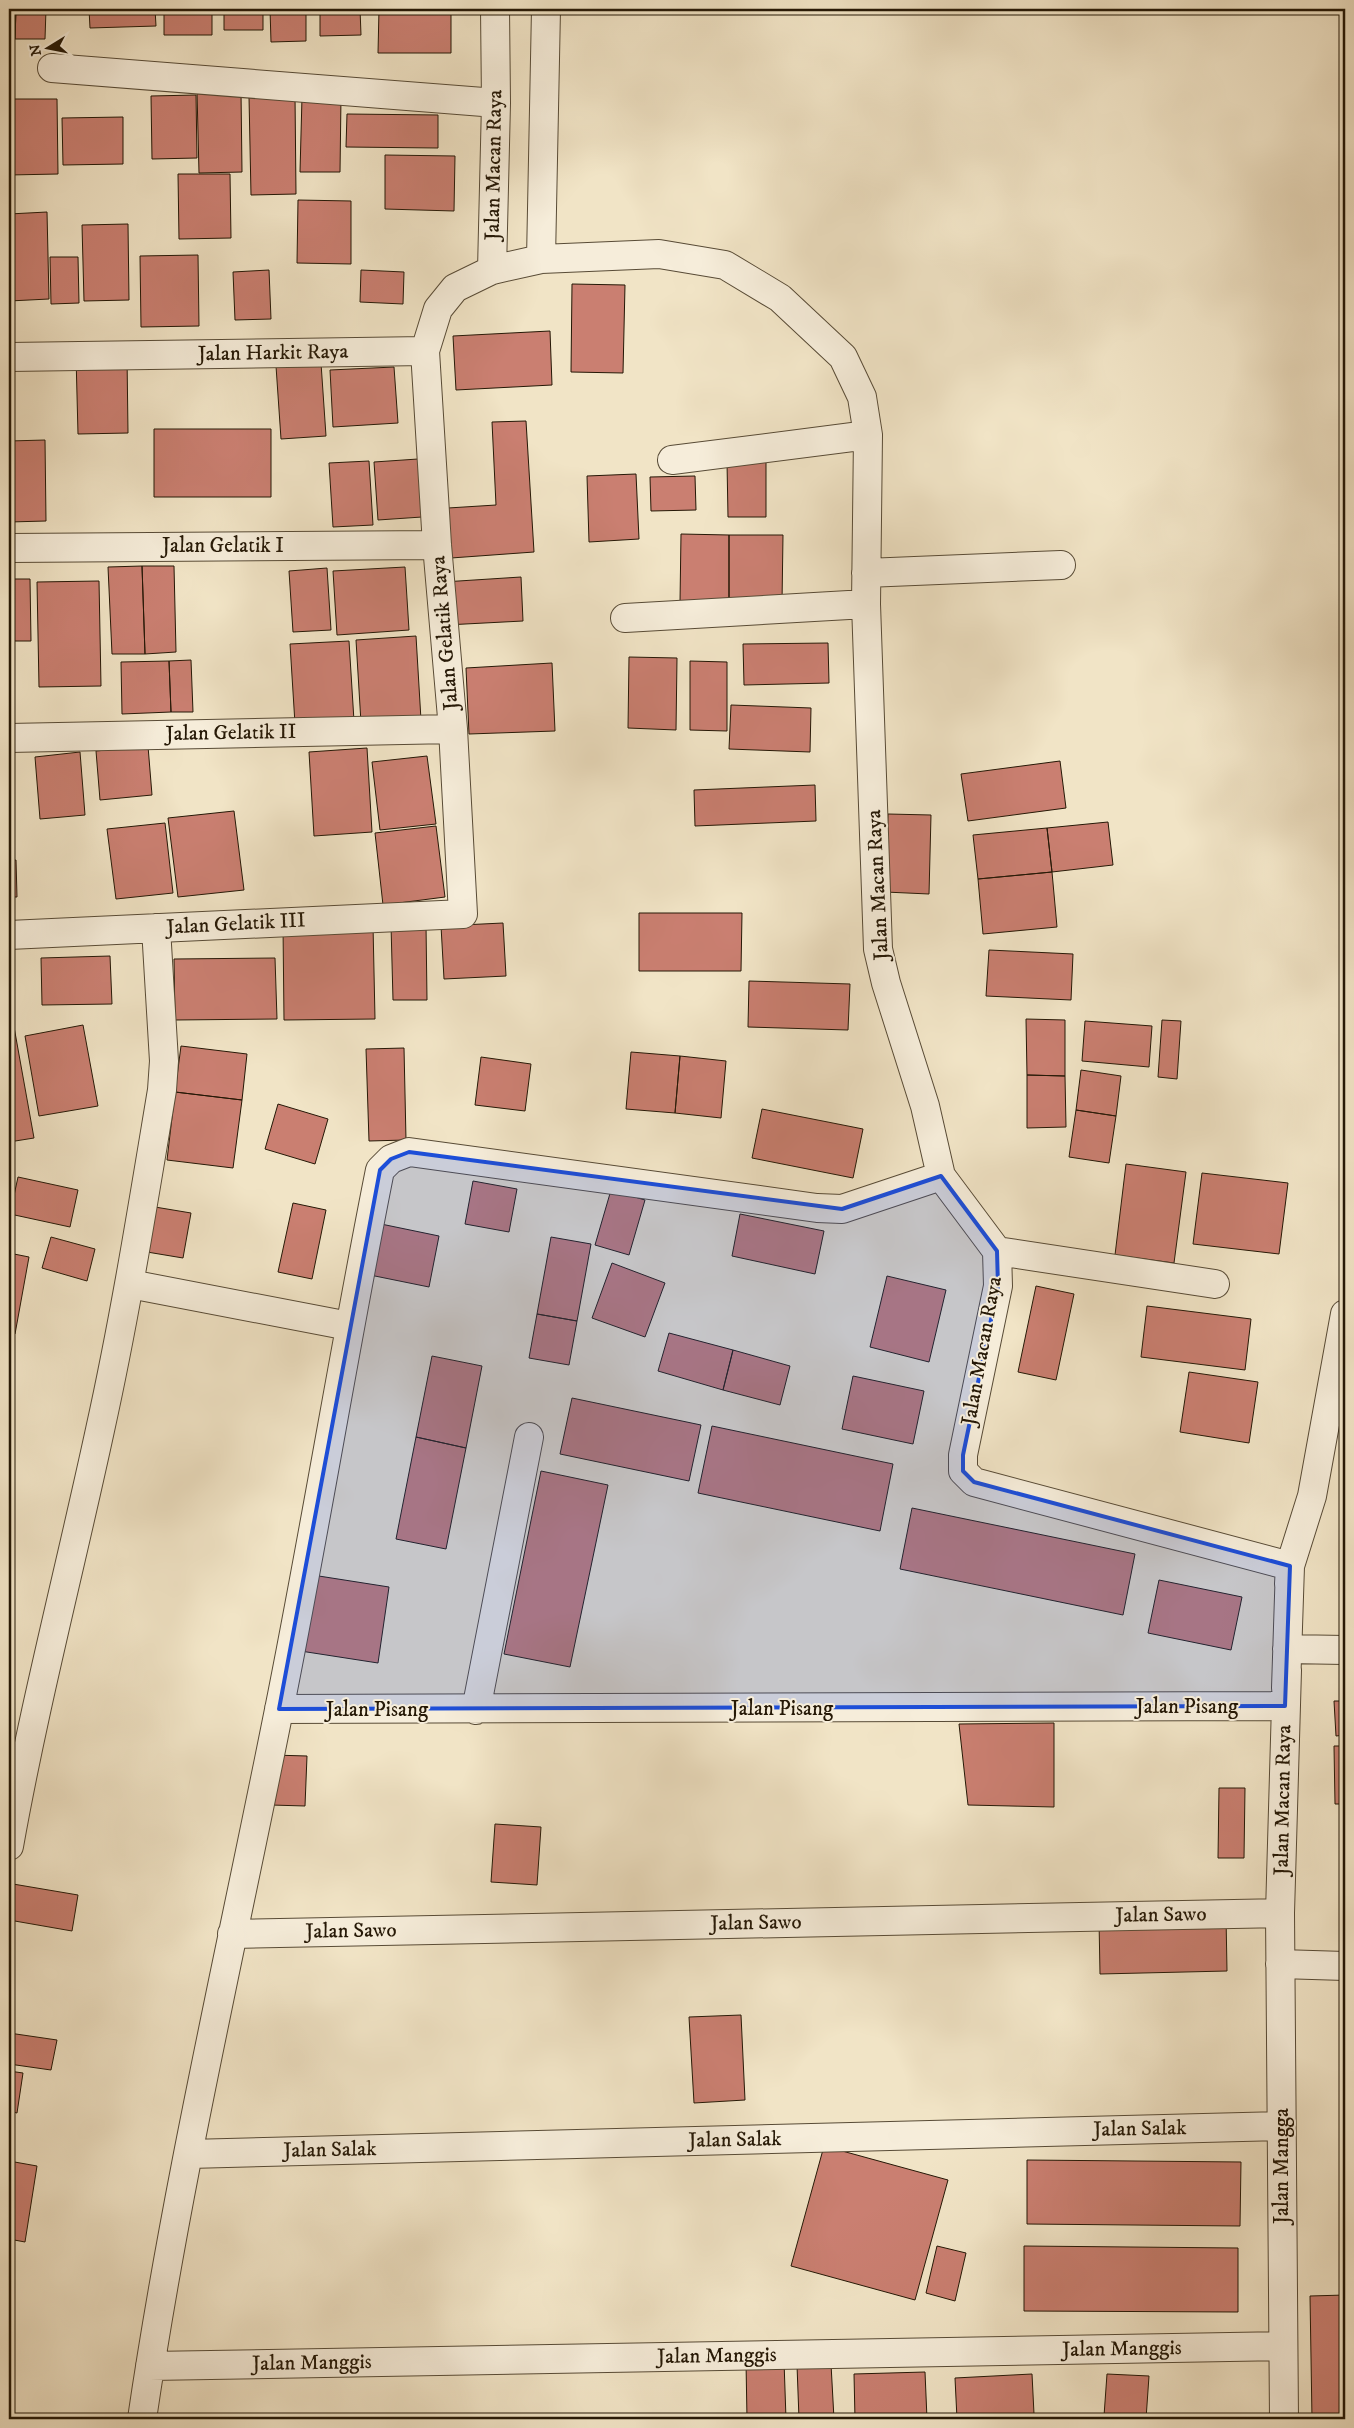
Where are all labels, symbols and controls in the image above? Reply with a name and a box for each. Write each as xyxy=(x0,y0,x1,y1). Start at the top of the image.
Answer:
north arrow xyxy=(22,22,72,72)
text: N xyxy=(26,42,46,57)
street label: Jalan Macan Raya xyxy=(480,89,508,243)
street label: Jalan Harkit Raya xyxy=(196,339,349,367)
street label: Jalan Gelatik I xyxy=(160,533,284,559)
street label: Jalan Gelatik Raya xyxy=(425,555,465,713)
street label: Jalan Gelatik II xyxy=(164,719,296,747)
street label: Jalan Macan Raya xyxy=(861,809,895,963)
street label: Jalan Gelatik III xyxy=(164,907,306,941)
street label: Jalan Macan Raya xyxy=(956,1274,1008,1429)
street label: Jalan Pisang xyxy=(1134,1694,1239,1720)
street label: Jalan Pisang xyxy=(729,1696,834,1722)
street label: Jalan Pisang xyxy=(324,1697,429,1723)
street label: Jalan Macan Raya xyxy=(1269,1724,1297,1878)
street label: Jalan Sawo xyxy=(1113,1901,1207,1929)
street label: Jalan Sawo xyxy=(708,1909,802,1937)
street label: Jalan Sawo xyxy=(303,1917,397,1945)
street label: Jalan Mangga xyxy=(1269,2108,1295,2226)
street label: Jalan Salak xyxy=(1091,2115,1187,2143)
street label: Jalan Salak xyxy=(686,2126,782,2154)
street label: Jalan Salak xyxy=(281,2136,377,2164)
street label: Jalan Manggis xyxy=(1060,2335,1182,2363)
street label: Jalan Manggis xyxy=(655,2342,777,2370)
street label: Jalan Manggis xyxy=(250,2349,372,2377)

